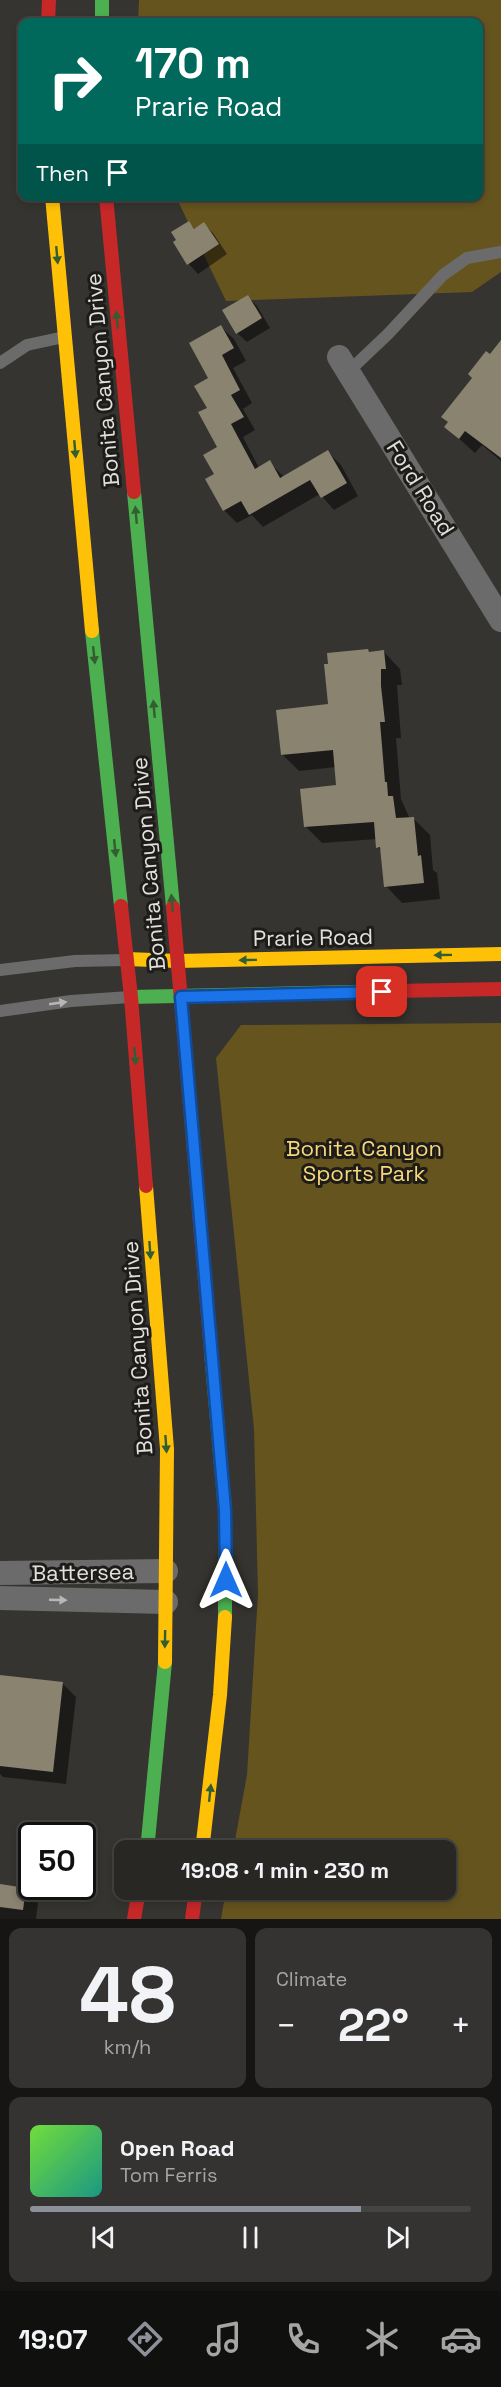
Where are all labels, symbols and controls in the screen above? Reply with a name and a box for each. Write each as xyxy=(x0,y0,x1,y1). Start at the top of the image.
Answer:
text: 170 m xyxy=(135,37,251,90)
icon: right xyxy=(36,42,114,120)
text: Prarie Road xyxy=(135,89,282,124)
icon: arrive xyxy=(101,156,134,189)
text: Then xyxy=(36,159,89,187)
one-way arrow xyxy=(52,245,62,264)
street label: Bonita Canyon Drive xyxy=(79,272,125,488)
one-way arrow xyxy=(112,311,122,330)
street label: Ford Road xyxy=(381,435,461,541)
one-way arrow xyxy=(70,440,80,459)
one-way arrow xyxy=(131,505,141,524)
one-way arrow xyxy=(89,645,99,664)
one-way arrow xyxy=(149,699,159,718)
street label: Bonita Canyon Drive xyxy=(125,756,171,972)
one-way arrow xyxy=(110,839,120,858)
one-way arrow xyxy=(167,893,177,912)
street label: Prarie Road xyxy=(253,922,373,952)
one-way arrow xyxy=(433,951,452,960)
one-way arrow xyxy=(238,955,257,964)
pin xyxy=(356,966,407,1017)
icon: arrive xyxy=(365,975,398,1008)
one-way arrow xyxy=(49,998,68,1007)
one-way arrow xyxy=(131,1046,140,1065)
park label: Bonita Canyon Sports Park xyxy=(286,1134,442,1187)
street label: Bonita Canyon Drive xyxy=(116,1240,158,1456)
one-way arrow xyxy=(145,1240,155,1259)
one-way arrow xyxy=(162,1435,171,1454)
position arrow xyxy=(194,1548,258,1612)
street label: Battersea xyxy=(31,1557,135,1587)
one-way arrow xyxy=(49,1596,68,1605)
one-way arrow xyxy=(160,1630,170,1649)
one-way arrow xyxy=(205,1783,214,1802)
speed limit sign: 50 xyxy=(18,1822,96,1900)
text: 19:08 · 1 min · 230 m xyxy=(181,1856,389,1884)
text: 48 xyxy=(79,1945,176,2045)
text: Climate xyxy=(276,1966,347,1992)
text: 22° xyxy=(338,1997,409,2054)
text: − xyxy=(276,2005,296,2047)
text: + xyxy=(451,2005,471,2047)
text: km/h xyxy=(104,2034,151,2060)
text: Open Road xyxy=(120,2134,235,2162)
text: Tom Ferris xyxy=(120,2162,218,2188)
icon: previous xyxy=(87,2221,120,2254)
icon: pause xyxy=(234,2221,267,2254)
icon: next xyxy=(381,2221,414,2254)
icon: directions xyxy=(124,2318,166,2360)
icon: music xyxy=(203,2318,245,2360)
icon: phone xyxy=(282,2318,324,2360)
icon: climate xyxy=(361,2318,403,2360)
icon: car xyxy=(440,2318,482,2360)
text: 19:07 xyxy=(19,2322,87,2357)

